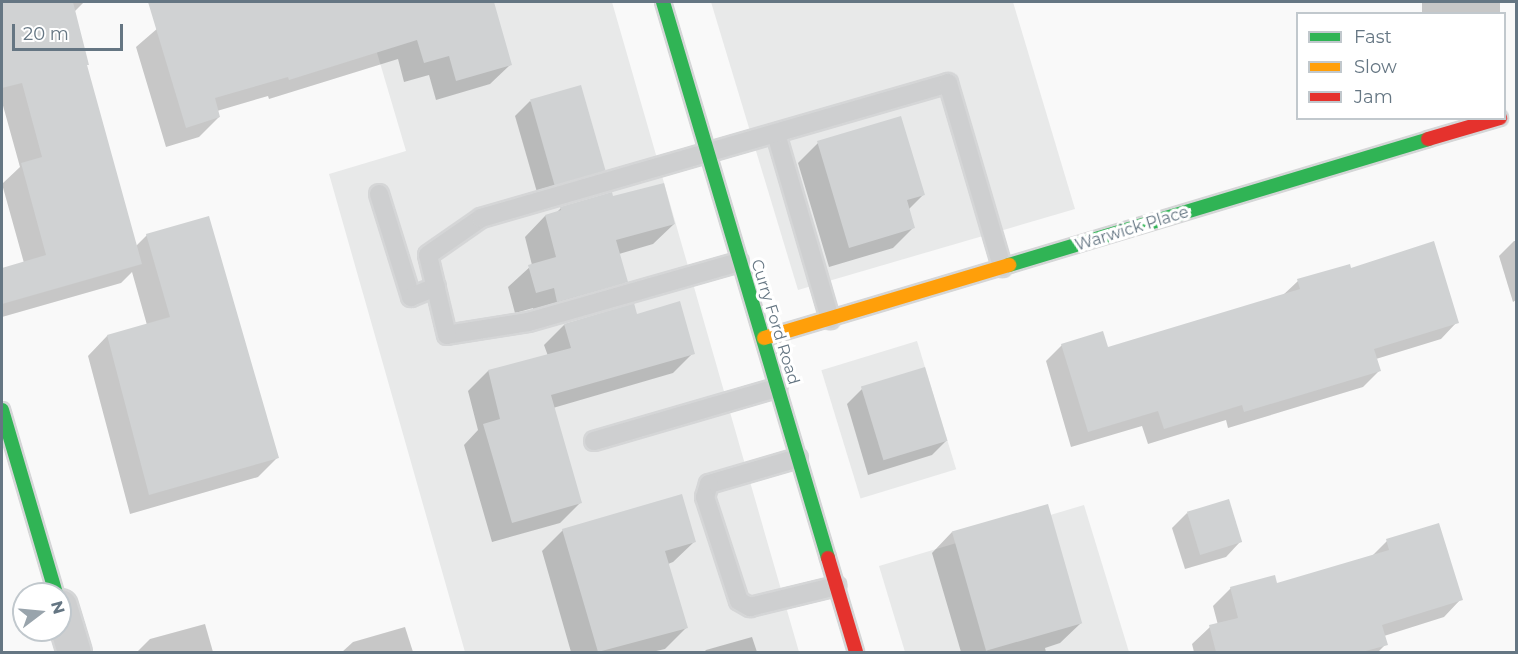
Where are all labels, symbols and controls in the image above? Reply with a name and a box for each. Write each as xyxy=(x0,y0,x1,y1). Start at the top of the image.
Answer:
scale bar xyxy=(15,12,126,50)
legend xyxy=(1296,12,1506,120)
text: 20 m xyxy=(23,23,69,45)
text: Fast xyxy=(1354,26,1392,48)
text: Slow xyxy=(1354,56,1397,78)
text: Jam xyxy=(1354,86,1393,108)
street label: Warwick Place xyxy=(1073,203,1191,255)
street label: Curry Ford Road xyxy=(747,257,803,387)
north arrow xyxy=(12,582,72,642)
text: N xyxy=(47,599,69,616)

